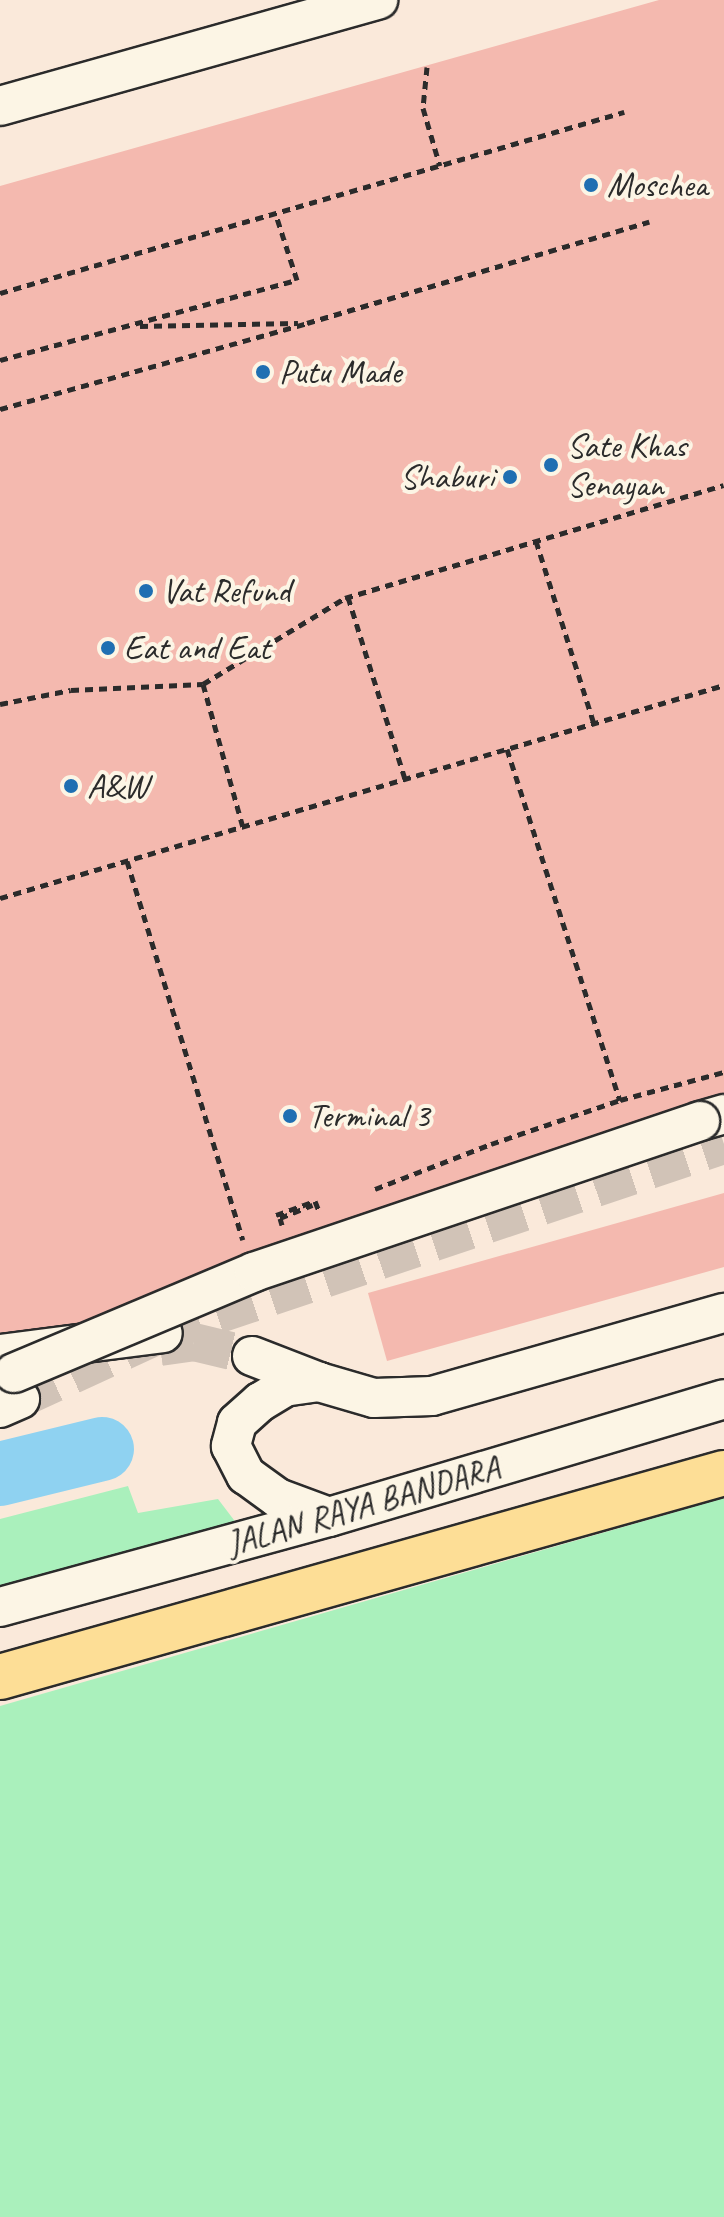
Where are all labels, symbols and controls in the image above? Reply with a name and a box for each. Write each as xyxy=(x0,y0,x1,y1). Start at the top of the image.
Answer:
place label: Moschea xyxy=(607,165,707,205)
marker: Moschea xyxy=(582,176,600,194)
place label: Putu Made xyxy=(279,352,402,392)
marker: Putu Made xyxy=(254,363,272,381)
place label: Sate Khas Senayan xyxy=(567,425,688,504)
marker: Sate Khas Senayan xyxy=(542,456,560,474)
place label: Shaburi xyxy=(400,457,494,497)
marker: Shaburi xyxy=(501,468,519,486)
place label: Vat Refund xyxy=(162,571,291,611)
marker: Vat Refund xyxy=(137,582,155,600)
place label: Eat and Eat xyxy=(124,628,272,668)
marker: Eat and Eat xyxy=(99,639,117,657)
place label: A&W xyxy=(87,766,148,806)
marker: A&W xyxy=(62,777,80,795)
place label: Terminal 3 xyxy=(308,1096,429,1136)
marker: Terminal 3 xyxy=(279,1105,301,1127)
street label: JALAN RAYA BANDARA xyxy=(222,1447,504,1563)

